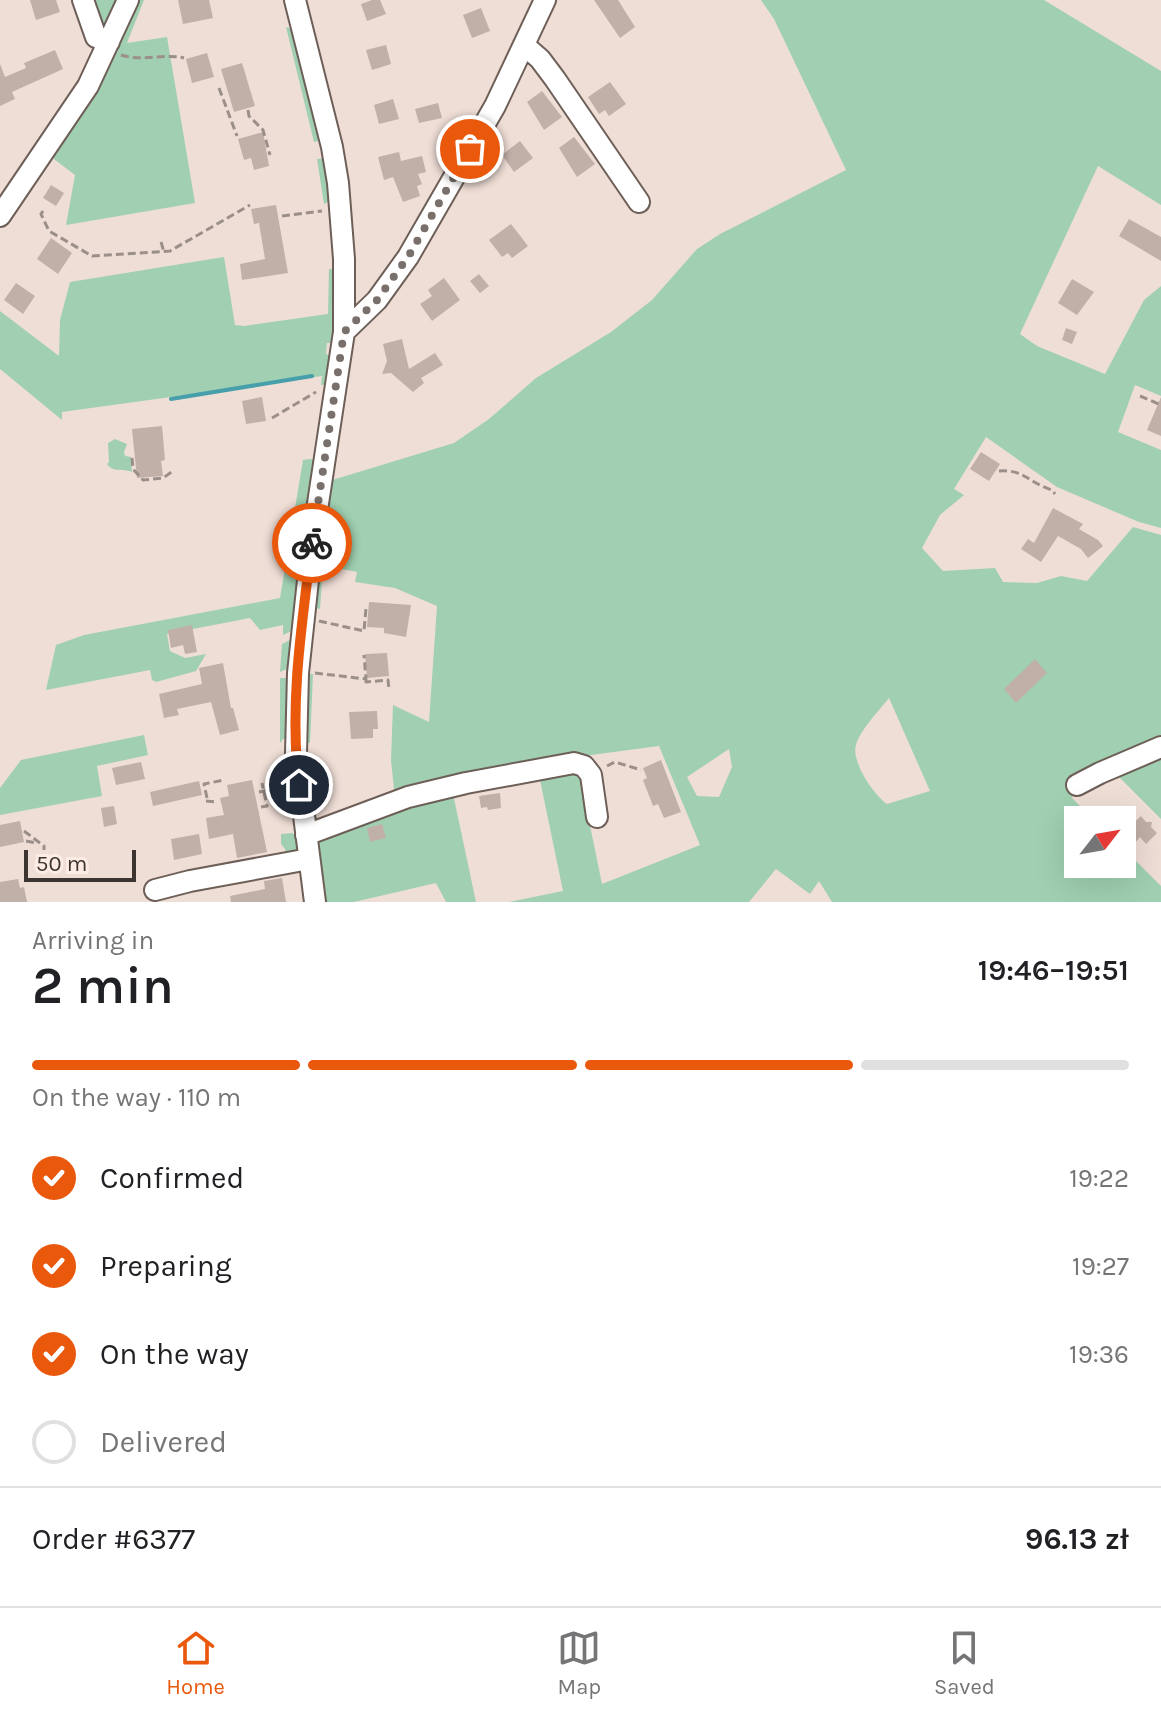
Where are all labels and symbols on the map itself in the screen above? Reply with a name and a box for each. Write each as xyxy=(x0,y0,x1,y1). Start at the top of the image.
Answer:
pin xyxy=(436,115,504,183)
courier xyxy=(272,503,352,583)
pin xyxy=(265,751,333,819)
north arrow xyxy=(1064,806,1136,878)
scale bar xyxy=(24,846,136,882)

